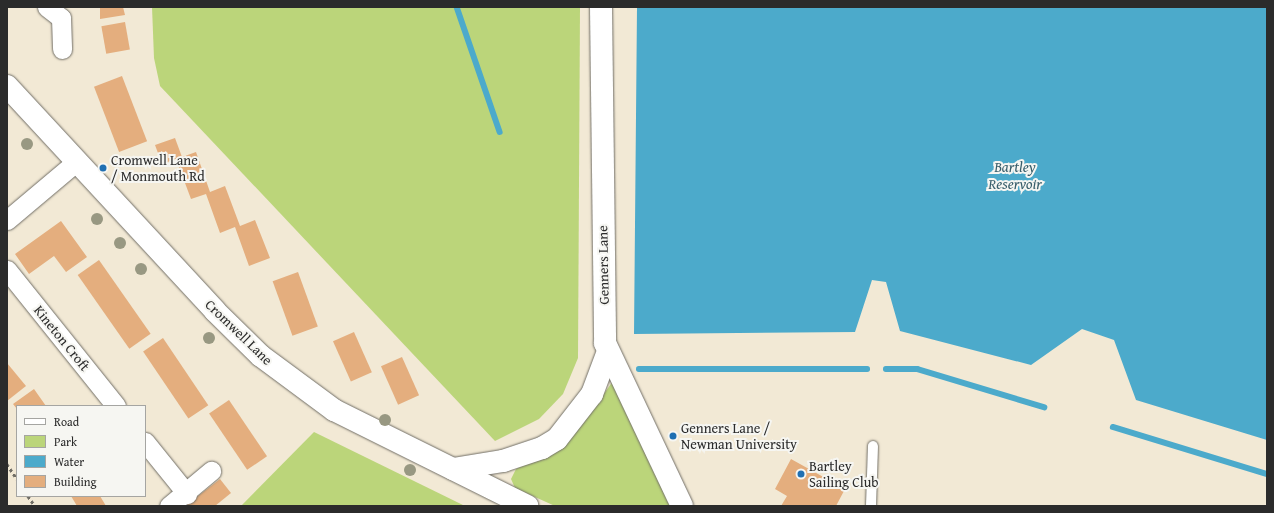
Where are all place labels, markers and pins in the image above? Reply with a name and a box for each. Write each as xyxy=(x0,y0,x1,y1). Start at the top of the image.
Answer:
place label: Cromwell Lane / Monmouth Rd xyxy=(111,152,205,184)
marker: Cromwell Lane / Monmouth Rd xyxy=(98,163,108,173)
place label: Genners Lane / Newman University xyxy=(681,420,797,452)
marker: Genners Lane / Newman University xyxy=(668,431,678,441)
place label: Bartley Sailing Club xyxy=(809,458,879,490)
marker: Bartley Sailing Club xyxy=(796,469,806,479)

